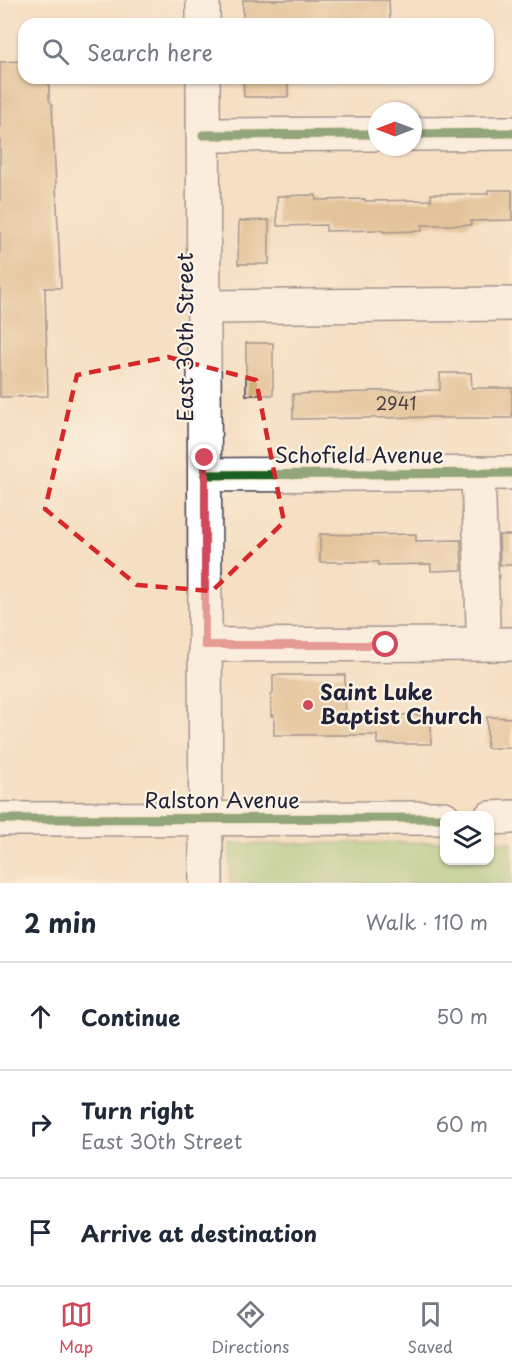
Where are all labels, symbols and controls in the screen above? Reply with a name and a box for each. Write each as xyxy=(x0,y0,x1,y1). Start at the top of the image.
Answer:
search box xyxy=(18,18,494,84)
icon: search xyxy=(39,35,72,68)
text: Search here xyxy=(87,35,213,68)
north arrow xyxy=(368,102,422,156)
street label: East 30th Street xyxy=(168,252,200,422)
house number: 2941 xyxy=(375,389,417,416)
street label: Schofield Avenue xyxy=(274,438,444,470)
route end xyxy=(191,444,217,470)
route start xyxy=(372,631,398,657)
place label: Saint Luke Baptist Church xyxy=(320,675,483,731)
marker: Saint Luke Baptist Church xyxy=(301,698,315,712)
street label: Ralston Avenue xyxy=(144,783,300,815)
map controls xyxy=(440,811,494,865)
button: layers xyxy=(440,811,494,865)
text: 2 min xyxy=(24,903,97,942)
text: Walk · 110 m xyxy=(366,907,488,937)
icon: ahead xyxy=(24,1000,57,1033)
text: Continue xyxy=(81,1000,180,1033)
text: 50 m xyxy=(436,1001,488,1031)
text: Turn right xyxy=(81,1093,194,1126)
icon: right xyxy=(24,1108,57,1141)
text: 60 m xyxy=(436,1109,488,1139)
text: East 30th Street xyxy=(81,1126,242,1156)
icon: arrive xyxy=(24,1216,57,1249)
text: Arrive at destination xyxy=(81,1216,317,1249)
tab: Map xyxy=(59,1298,93,1358)
tab: Directions xyxy=(211,1298,289,1358)
tab: Saved xyxy=(407,1298,453,1358)

